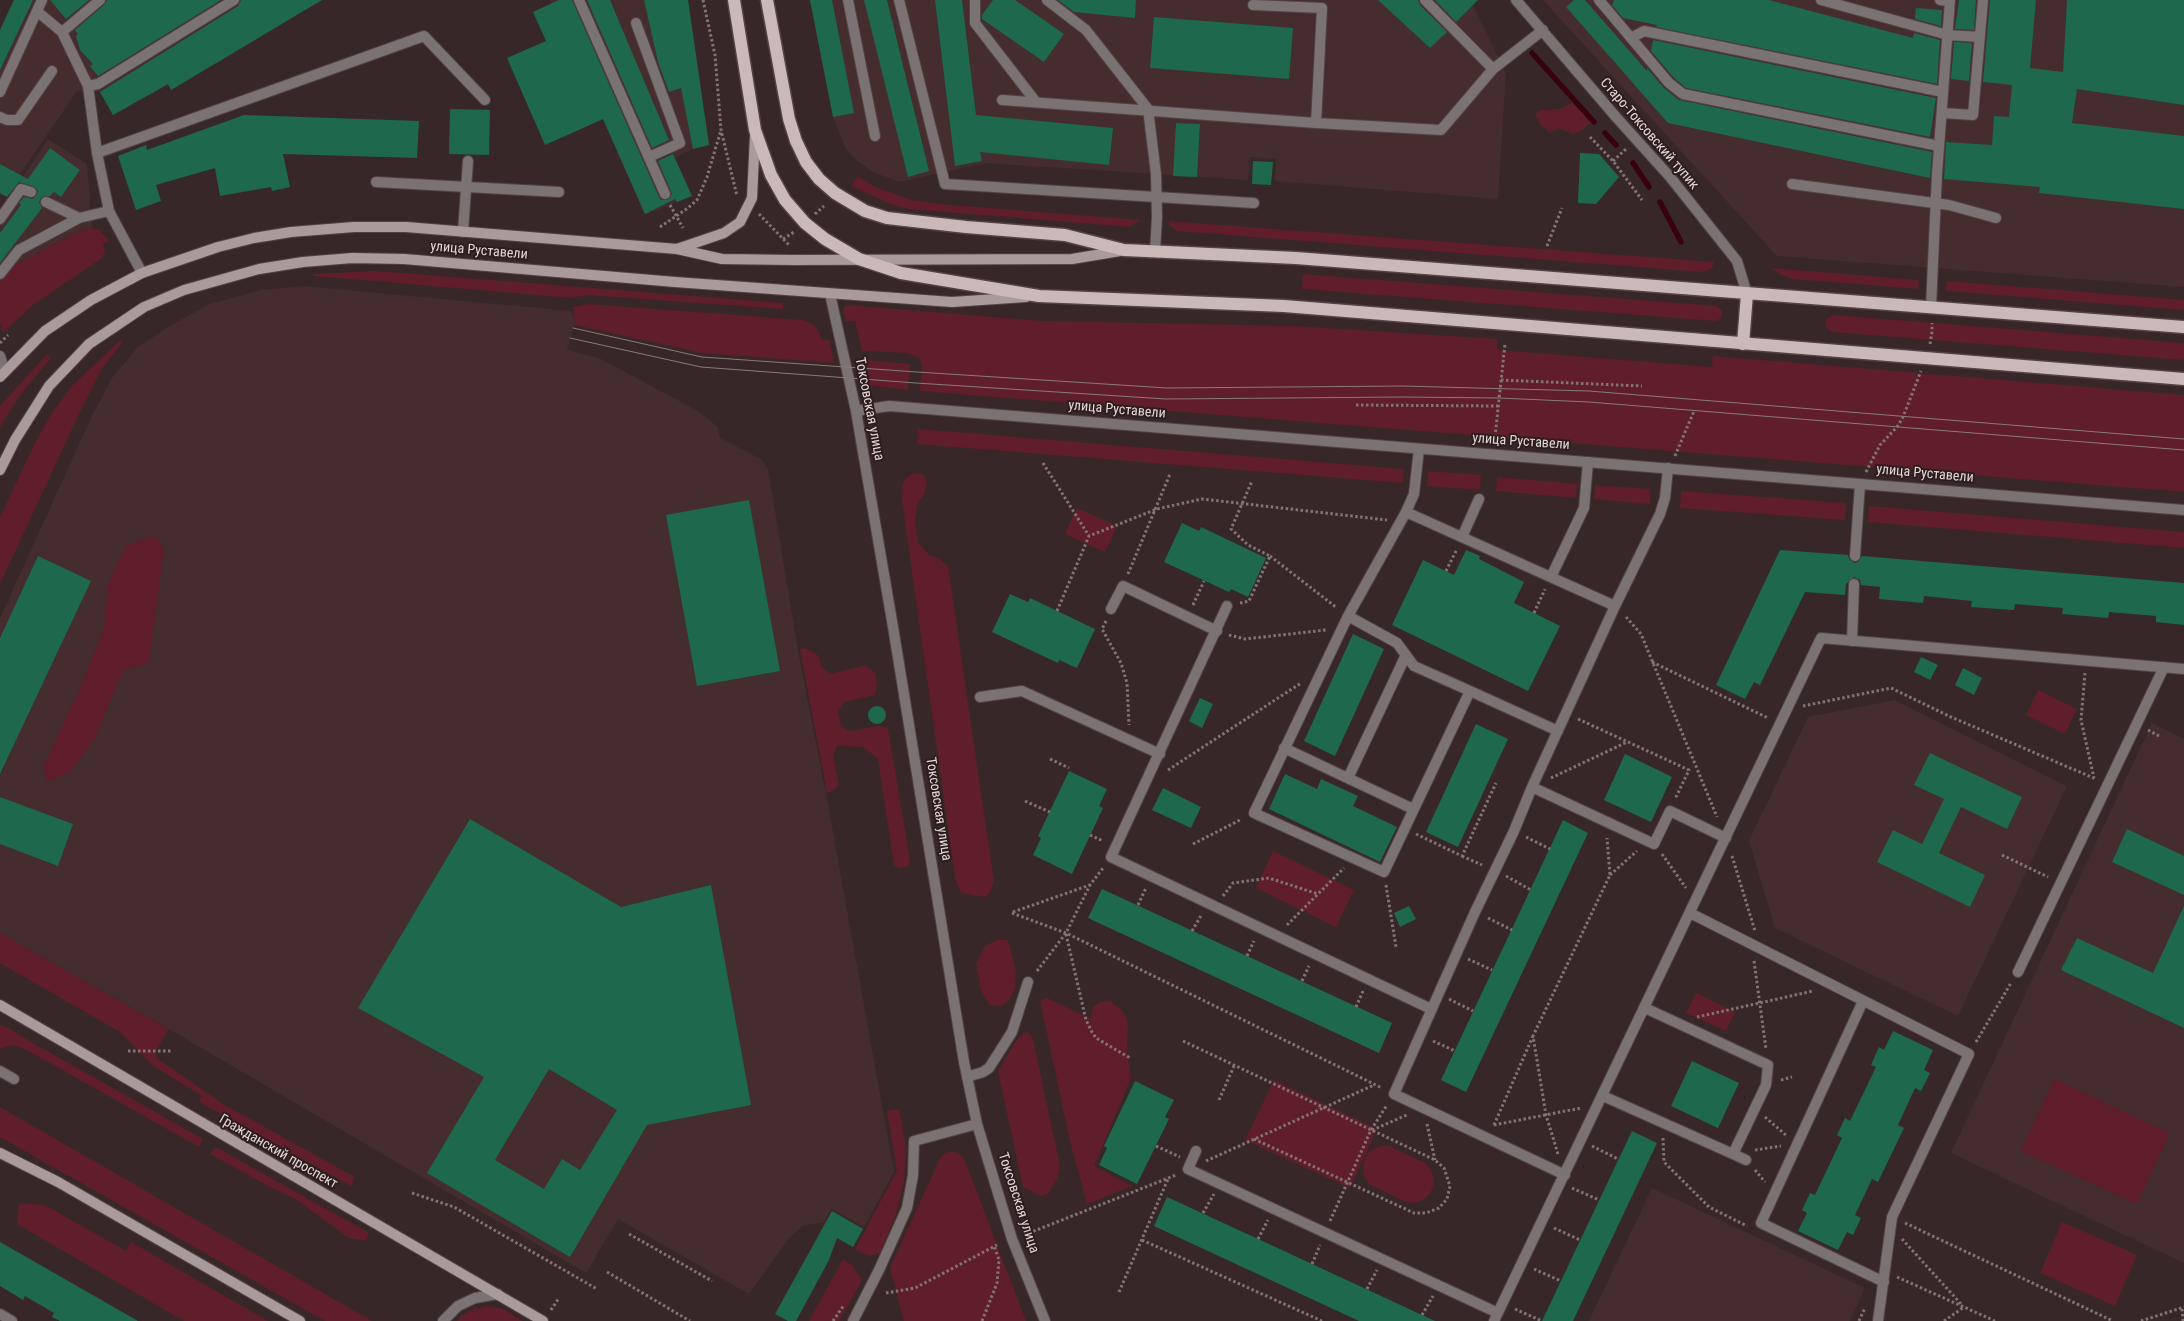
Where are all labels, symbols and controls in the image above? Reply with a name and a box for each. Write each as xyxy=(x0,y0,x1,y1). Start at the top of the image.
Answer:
street label: Старо-Токсовский тупик xyxy=(1596,75,1702,193)
street label: улица Руставели xyxy=(430,238,528,264)
street label: Токсовская улица xyxy=(851,356,887,462)
street label: улица Руставели xyxy=(1068,397,1166,423)
street label: улица Руставели xyxy=(1472,430,1570,454)
street label: улица Руставели xyxy=(1876,461,1974,487)
street label: Токсовская улица xyxy=(922,756,954,862)
street label: Гражданский проспект xyxy=(216,1111,340,1193)
street label: Токсовская улица xyxy=(994,1151,1042,1255)

